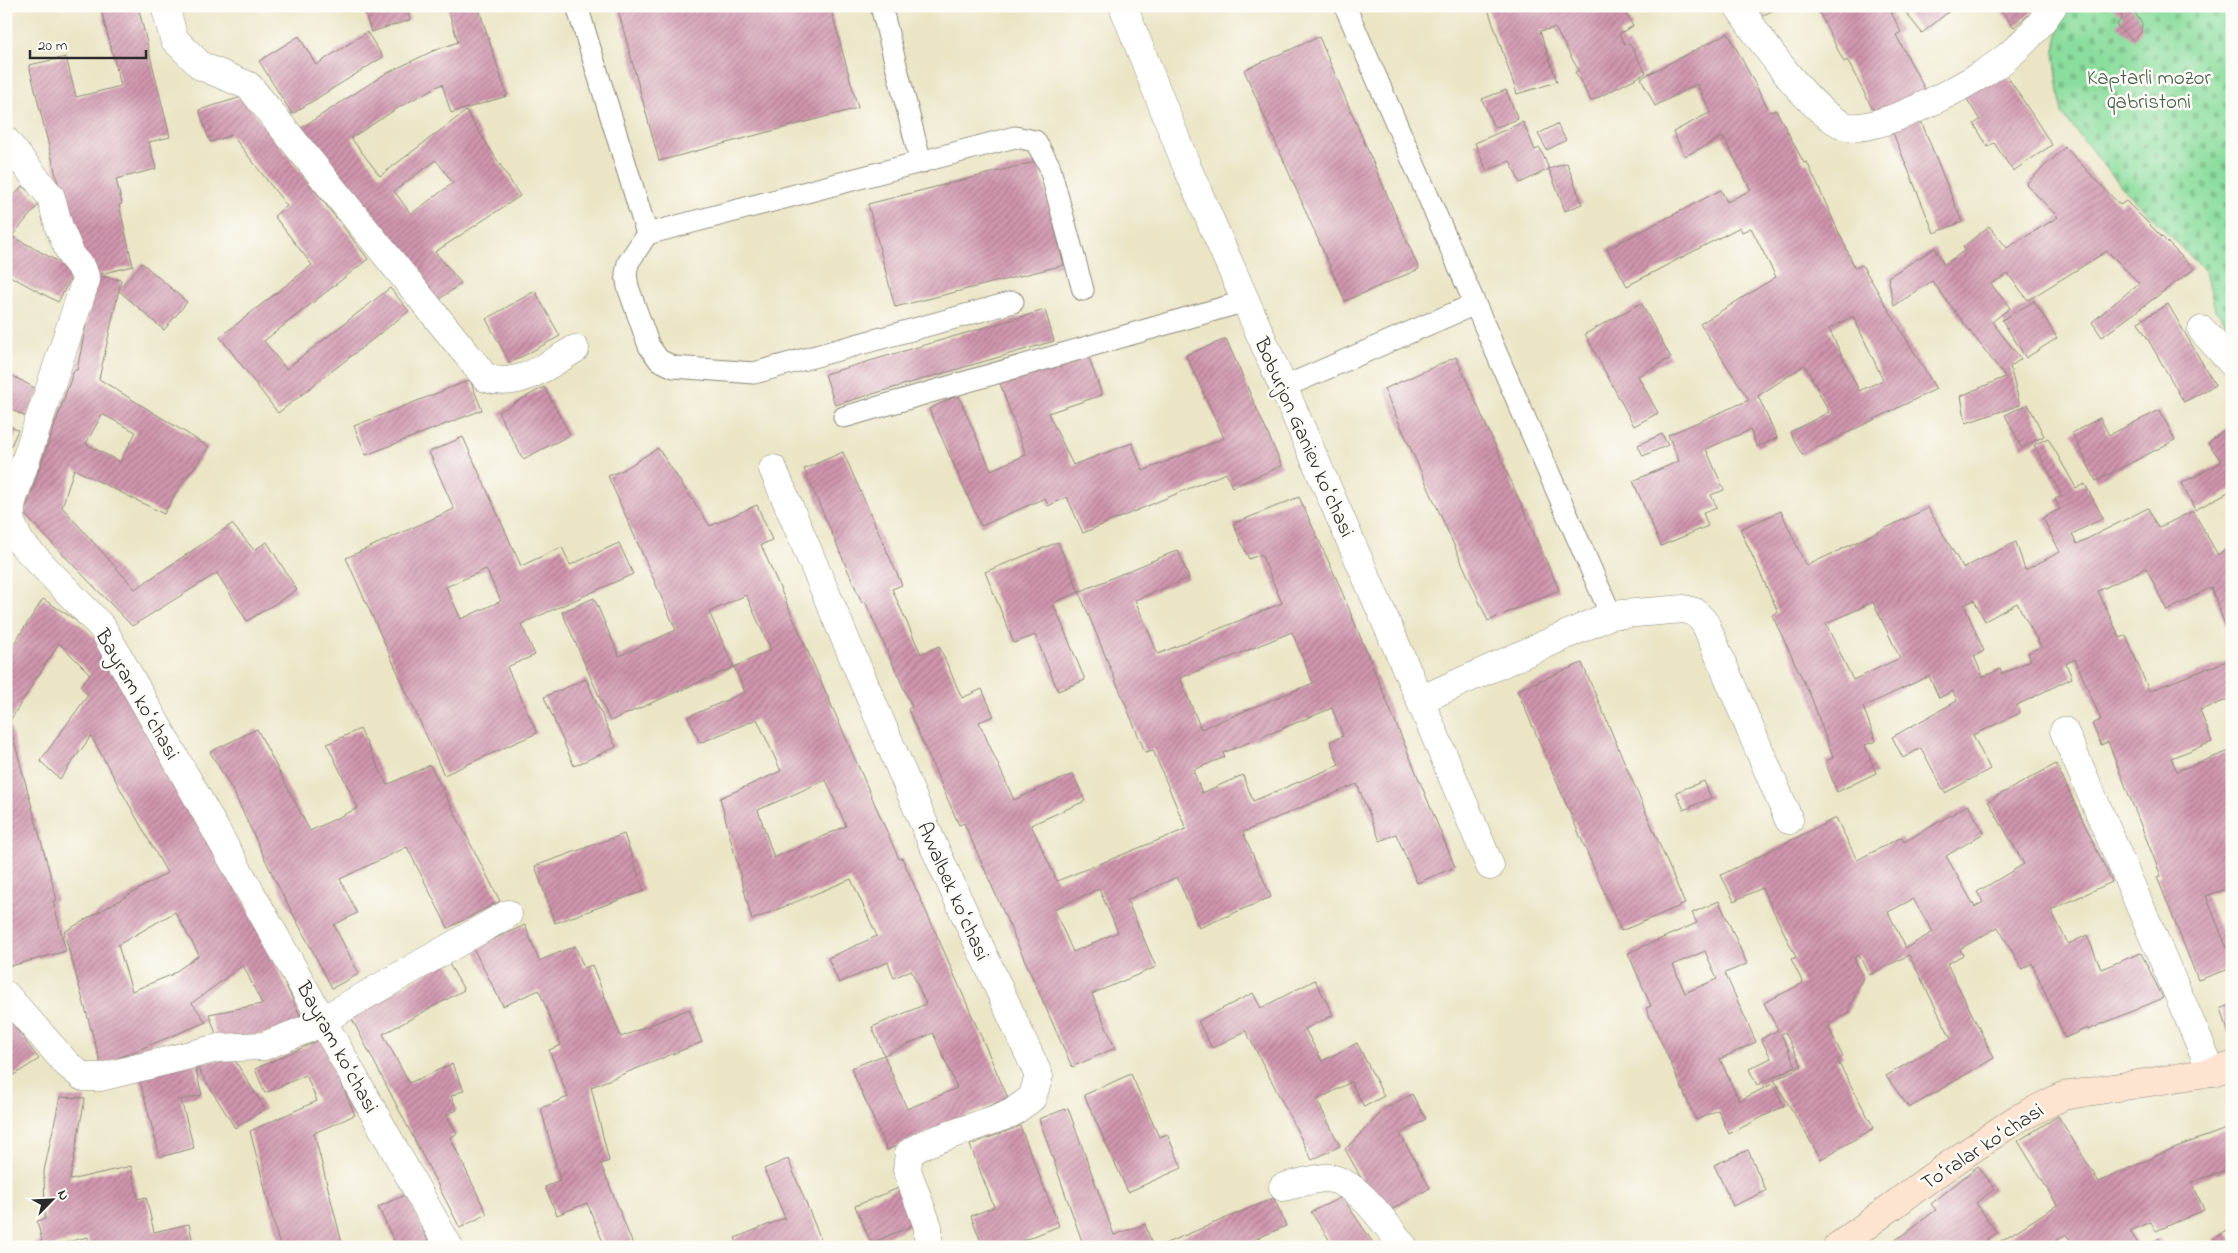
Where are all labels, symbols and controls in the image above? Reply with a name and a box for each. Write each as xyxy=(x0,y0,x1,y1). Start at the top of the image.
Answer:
scale bar xyxy=(30,28,146,60)
text: 20 m xyxy=(38,35,68,57)
park label: Kaptarli mozor qabristoni xyxy=(2087,64,2211,118)
street label: Boburjon Ganiev koʻchasi xyxy=(1245,332,1361,543)
street label: Bayram koʻchasi xyxy=(84,623,186,767)
street label: Avvalbek koʻchasi xyxy=(908,818,996,966)
street label: Bayram koʻchasi xyxy=(285,976,385,1120)
street label: Toʻralar koʻchasi xyxy=(1916,1097,2050,1199)
north arrow xyxy=(28,1176,78,1226)
text: N xyxy=(51,1187,74,1204)

